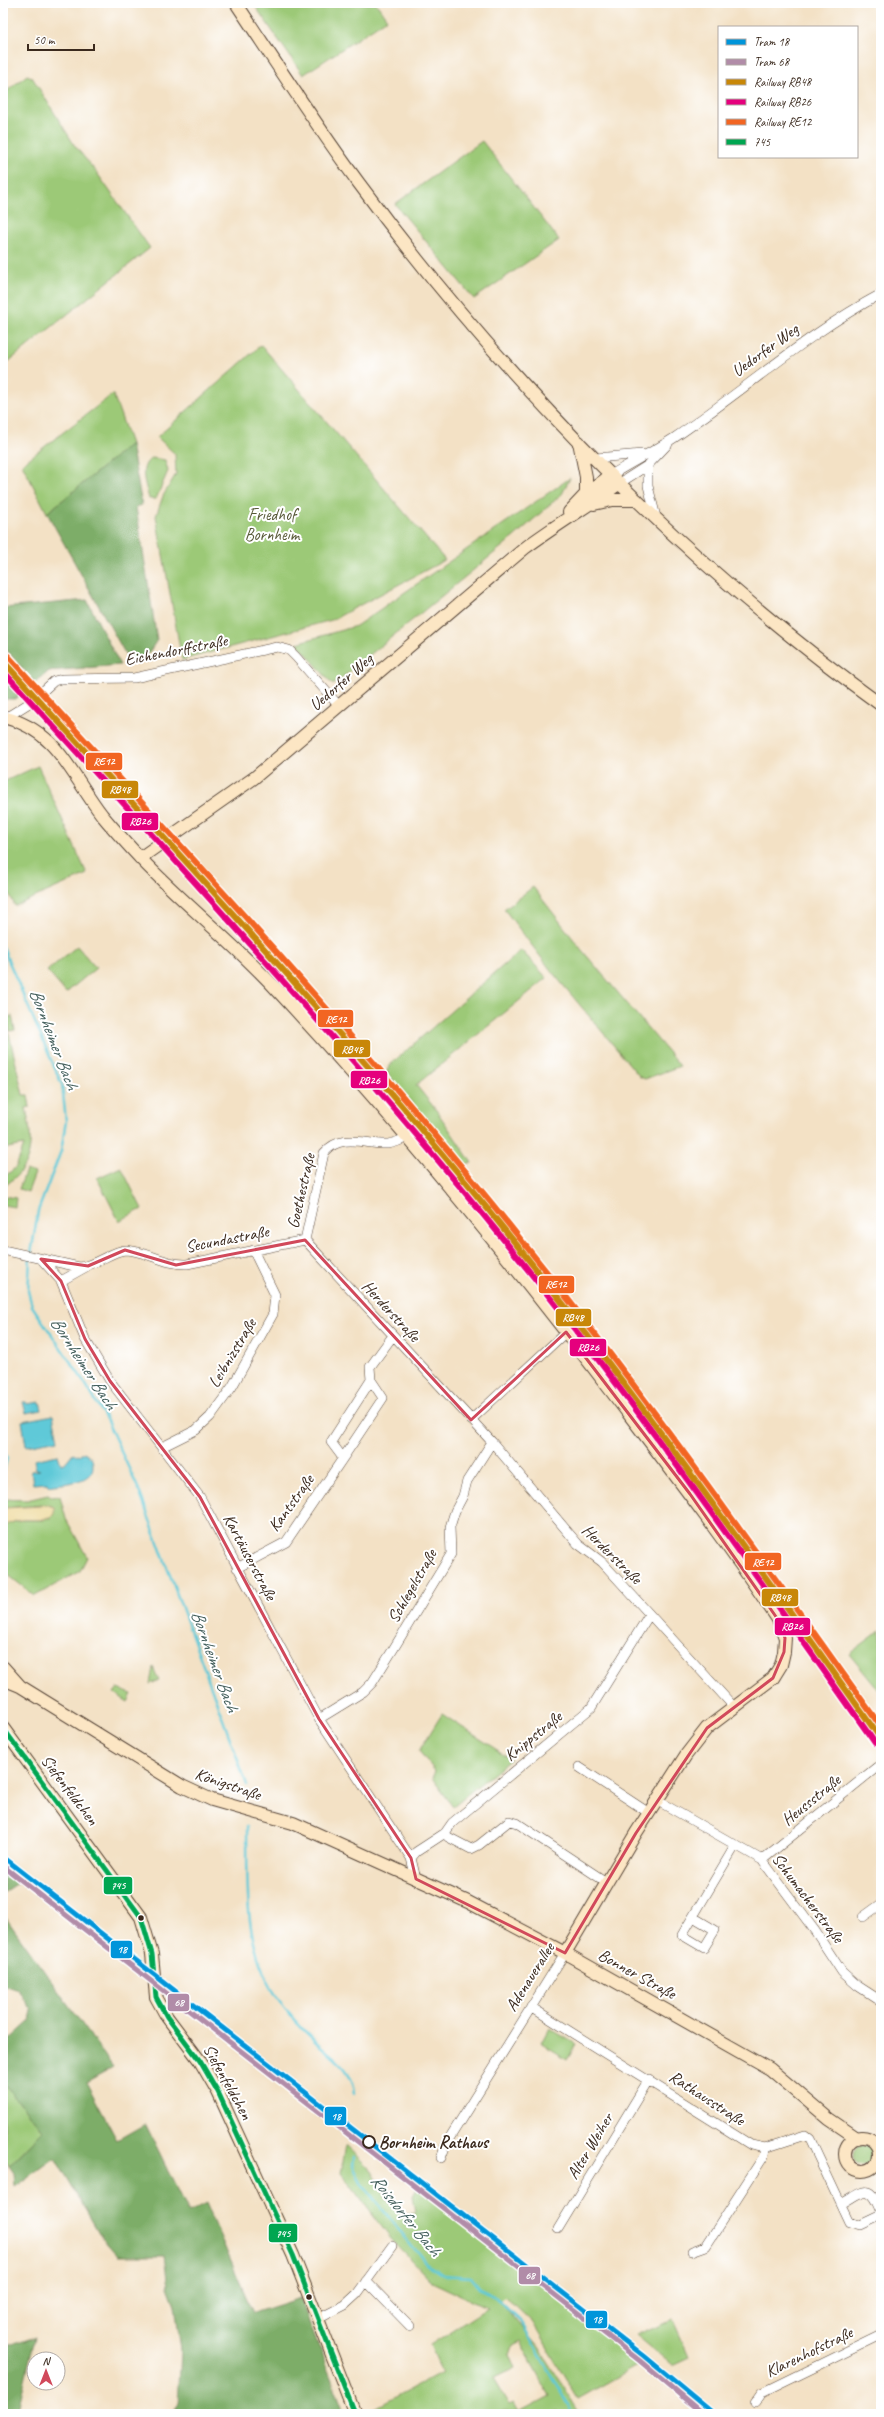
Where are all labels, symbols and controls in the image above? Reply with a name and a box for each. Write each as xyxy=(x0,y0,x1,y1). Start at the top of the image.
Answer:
scale bar xyxy=(28,26,94,52)
legend xyxy=(718,26,858,158)
text: 50 m xyxy=(34,32,56,48)
text: Tram 18 xyxy=(754,34,791,50)
text: Tram 68 xyxy=(754,54,791,70)
text: Railway RB48 xyxy=(754,74,813,90)
text: Railway RB26 xyxy=(754,94,812,110)
text: Railway RE12 xyxy=(754,114,813,130)
text: 745 xyxy=(754,134,771,150)
street label: Uedorfer Weg xyxy=(728,318,804,381)
park label: Friedhof Bornheim xyxy=(245,504,301,545)
street label: Eichendorffstraße xyxy=(123,630,230,670)
street label: Uedorfer Weg xyxy=(305,647,378,715)
line badge: RE12 xyxy=(85,752,123,771)
text: RE12 xyxy=(93,754,116,768)
line badge: RB48 xyxy=(101,780,139,799)
text: RB48 xyxy=(109,782,133,796)
line badge: RB26 xyxy=(121,812,159,831)
text: RB26 xyxy=(129,814,152,828)
water label: Bornheimer Bach xyxy=(25,986,84,1094)
line badge: RE12 xyxy=(317,1009,354,1028)
text: RE12 xyxy=(325,1012,348,1026)
line badge: RB48 xyxy=(333,1039,371,1058)
text: RB48 xyxy=(341,1042,365,1056)
line badge: RB26 xyxy=(350,1070,388,1089)
text: RB26 xyxy=(358,1073,381,1087)
street label: Goethestraße xyxy=(282,1150,320,1230)
street label: Secundastraße xyxy=(184,1220,272,1257)
line badge: RE12 xyxy=(538,1275,575,1294)
street label: Herderstraße xyxy=(357,1276,426,1347)
text: RE12 xyxy=(545,1277,568,1291)
line badge: RB48 xyxy=(555,1308,592,1327)
text: RB48 xyxy=(562,1310,586,1324)
water label: Bornheimer Bach xyxy=(46,1313,123,1415)
street label: Leibnizstraße xyxy=(203,1313,262,1391)
line badge: RB26 xyxy=(569,1338,607,1357)
text: RB26 xyxy=(577,1340,600,1354)
street label: Kantstraße xyxy=(263,1469,320,1536)
street label: Kartäuserstraße xyxy=(218,1510,282,1605)
street label: Herderstraße xyxy=(578,1520,647,1589)
street label: Schlegelstraße xyxy=(383,1544,442,1626)
line badge: RE12 xyxy=(744,1552,782,1571)
text: RE12 xyxy=(752,1555,775,1569)
line badge: RB48 xyxy=(761,1588,799,1607)
text: RB48 xyxy=(769,1590,793,1604)
water label: Bornheimer Bach xyxy=(187,1607,244,1716)
line badge: RB26 xyxy=(774,1617,811,1636)
text: RB26 xyxy=(781,1619,804,1633)
street label: Knippstraße xyxy=(500,1705,567,1766)
street label: Siefenfeldchen xyxy=(37,1751,104,1830)
street label: Königstraße xyxy=(192,1763,265,1805)
street label: Heussstraße xyxy=(777,1769,846,1830)
street label: Schumacherstraße xyxy=(767,1849,849,1948)
line badge: 745 xyxy=(103,1876,133,1895)
text: 745 xyxy=(111,1878,127,1892)
unlabelled marker xyxy=(136,1913,146,1923)
street label: Adenauerallee xyxy=(501,1938,560,2015)
line badge: 18 xyxy=(110,1940,133,1959)
text: 18 xyxy=(117,1942,129,1956)
street label: Bonner Straße xyxy=(595,1944,681,2005)
line badge: 68 xyxy=(167,1993,190,2012)
text: 68 xyxy=(174,1995,186,2009)
street label: Siefenfeldchen xyxy=(199,2041,257,2124)
street label: Rathausstraße xyxy=(665,2066,750,2131)
line badge: 18 xyxy=(324,2106,347,2126)
street label: Alter Weiher xyxy=(562,2108,619,2183)
text: 18 xyxy=(331,2109,343,2123)
place label: Bornheim Rathaus xyxy=(379,2132,490,2153)
marker: Bornheim Rathaus xyxy=(362,2135,376,2149)
water label: Roisdorfer Bach xyxy=(366,2170,447,2262)
line badge: 745 xyxy=(268,2223,298,2243)
text: 745 xyxy=(276,2226,292,2240)
line badge: 68 xyxy=(518,2266,541,2285)
text: 68 xyxy=(525,2268,537,2282)
unlabelled marker xyxy=(304,2292,314,2302)
line badge: 18 xyxy=(585,2310,608,2329)
text: 18 xyxy=(592,2312,604,2326)
street label: Klarenhofstraße xyxy=(762,2321,857,2382)
north arrow xyxy=(26,2351,66,2391)
text: N xyxy=(43,2354,52,2368)

